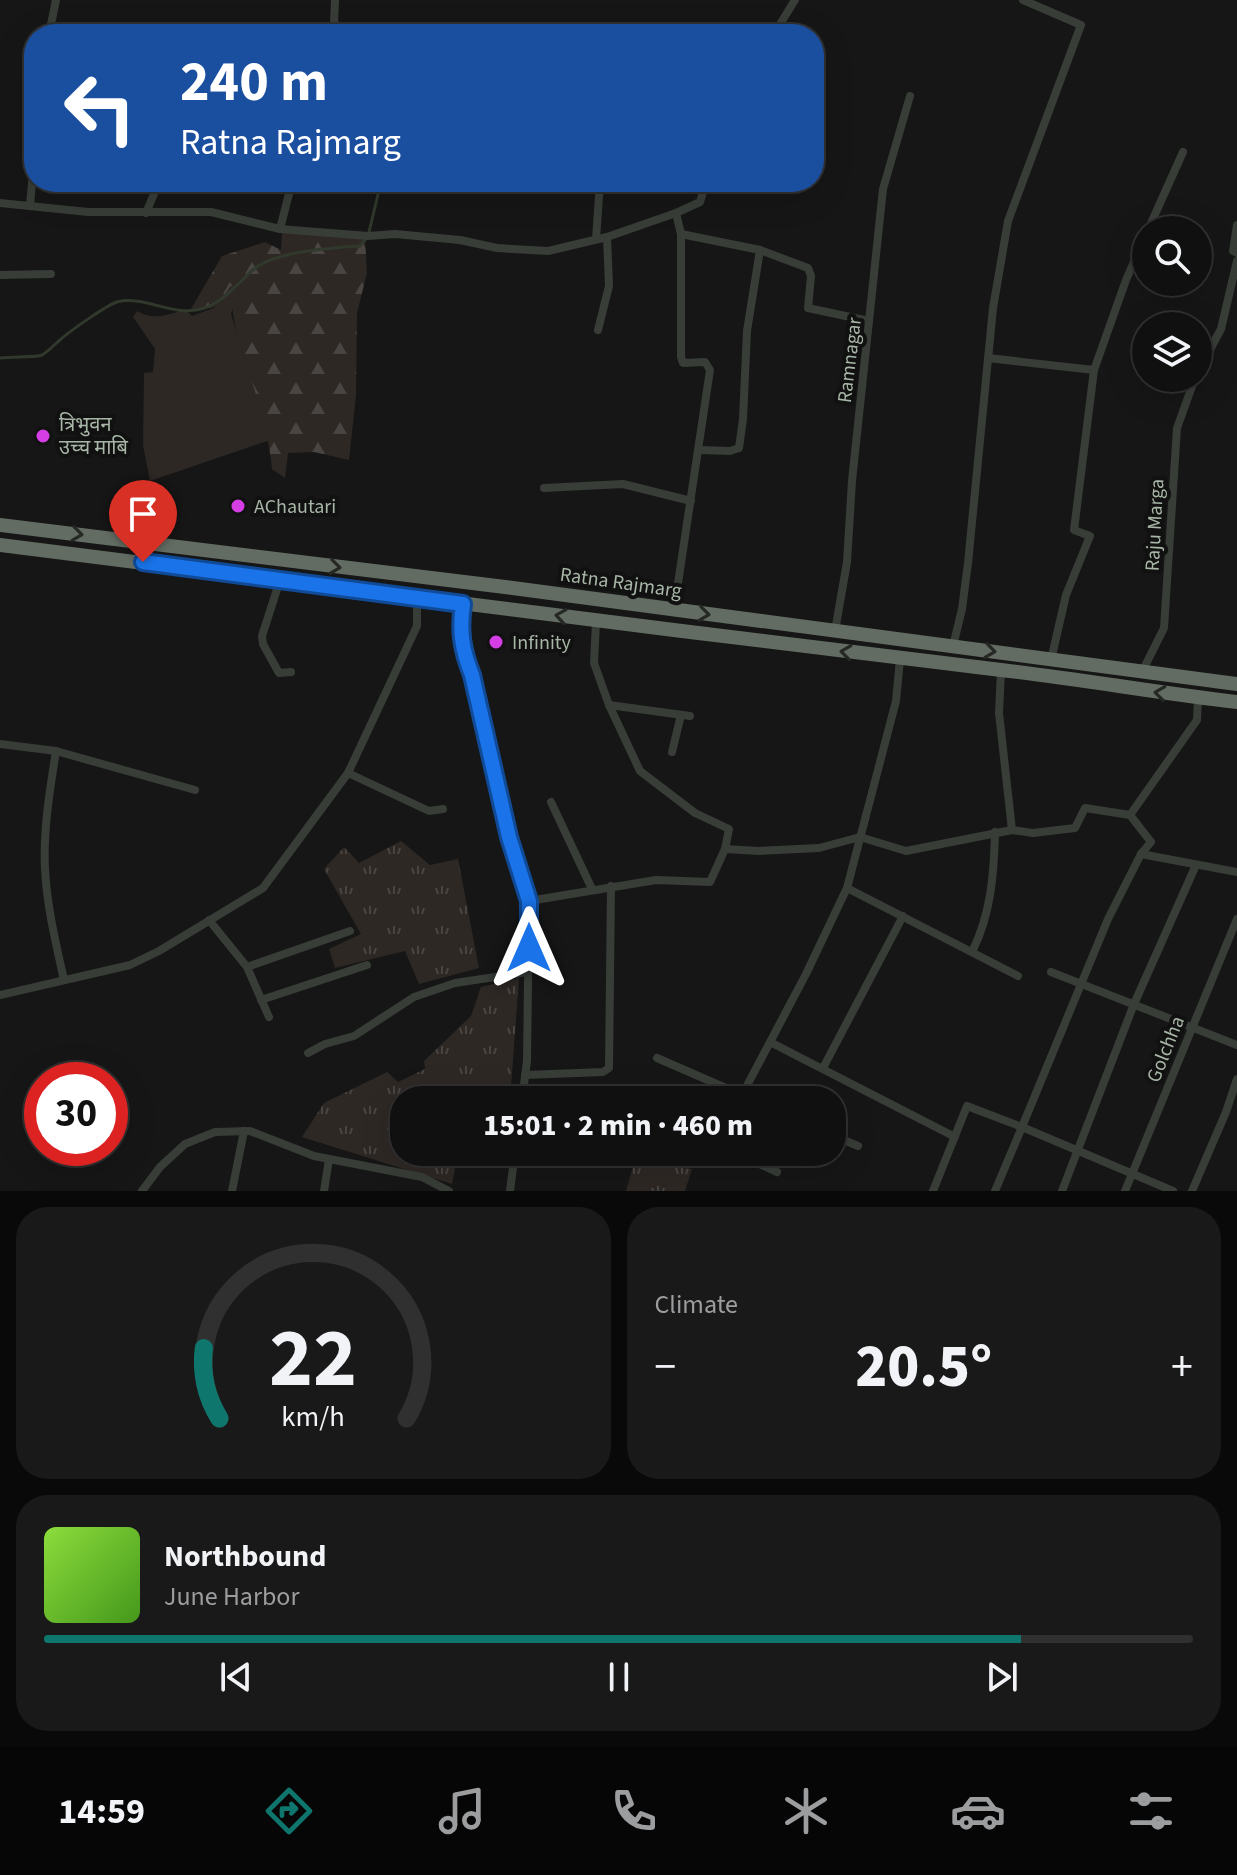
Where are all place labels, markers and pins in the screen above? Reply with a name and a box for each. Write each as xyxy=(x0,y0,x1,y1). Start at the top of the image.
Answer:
place label: त्रिभुवन उच्च माबि xyxy=(59,411,129,462)
marker: त्रिभुवन उच्च माबि xyxy=(34,427,52,445)
pin xyxy=(109,480,177,562)
place label: AChautari xyxy=(254,493,336,521)
marker: AChautari xyxy=(229,497,247,515)
place label: Infinity xyxy=(512,629,572,657)
marker: Infinity xyxy=(487,633,505,651)

